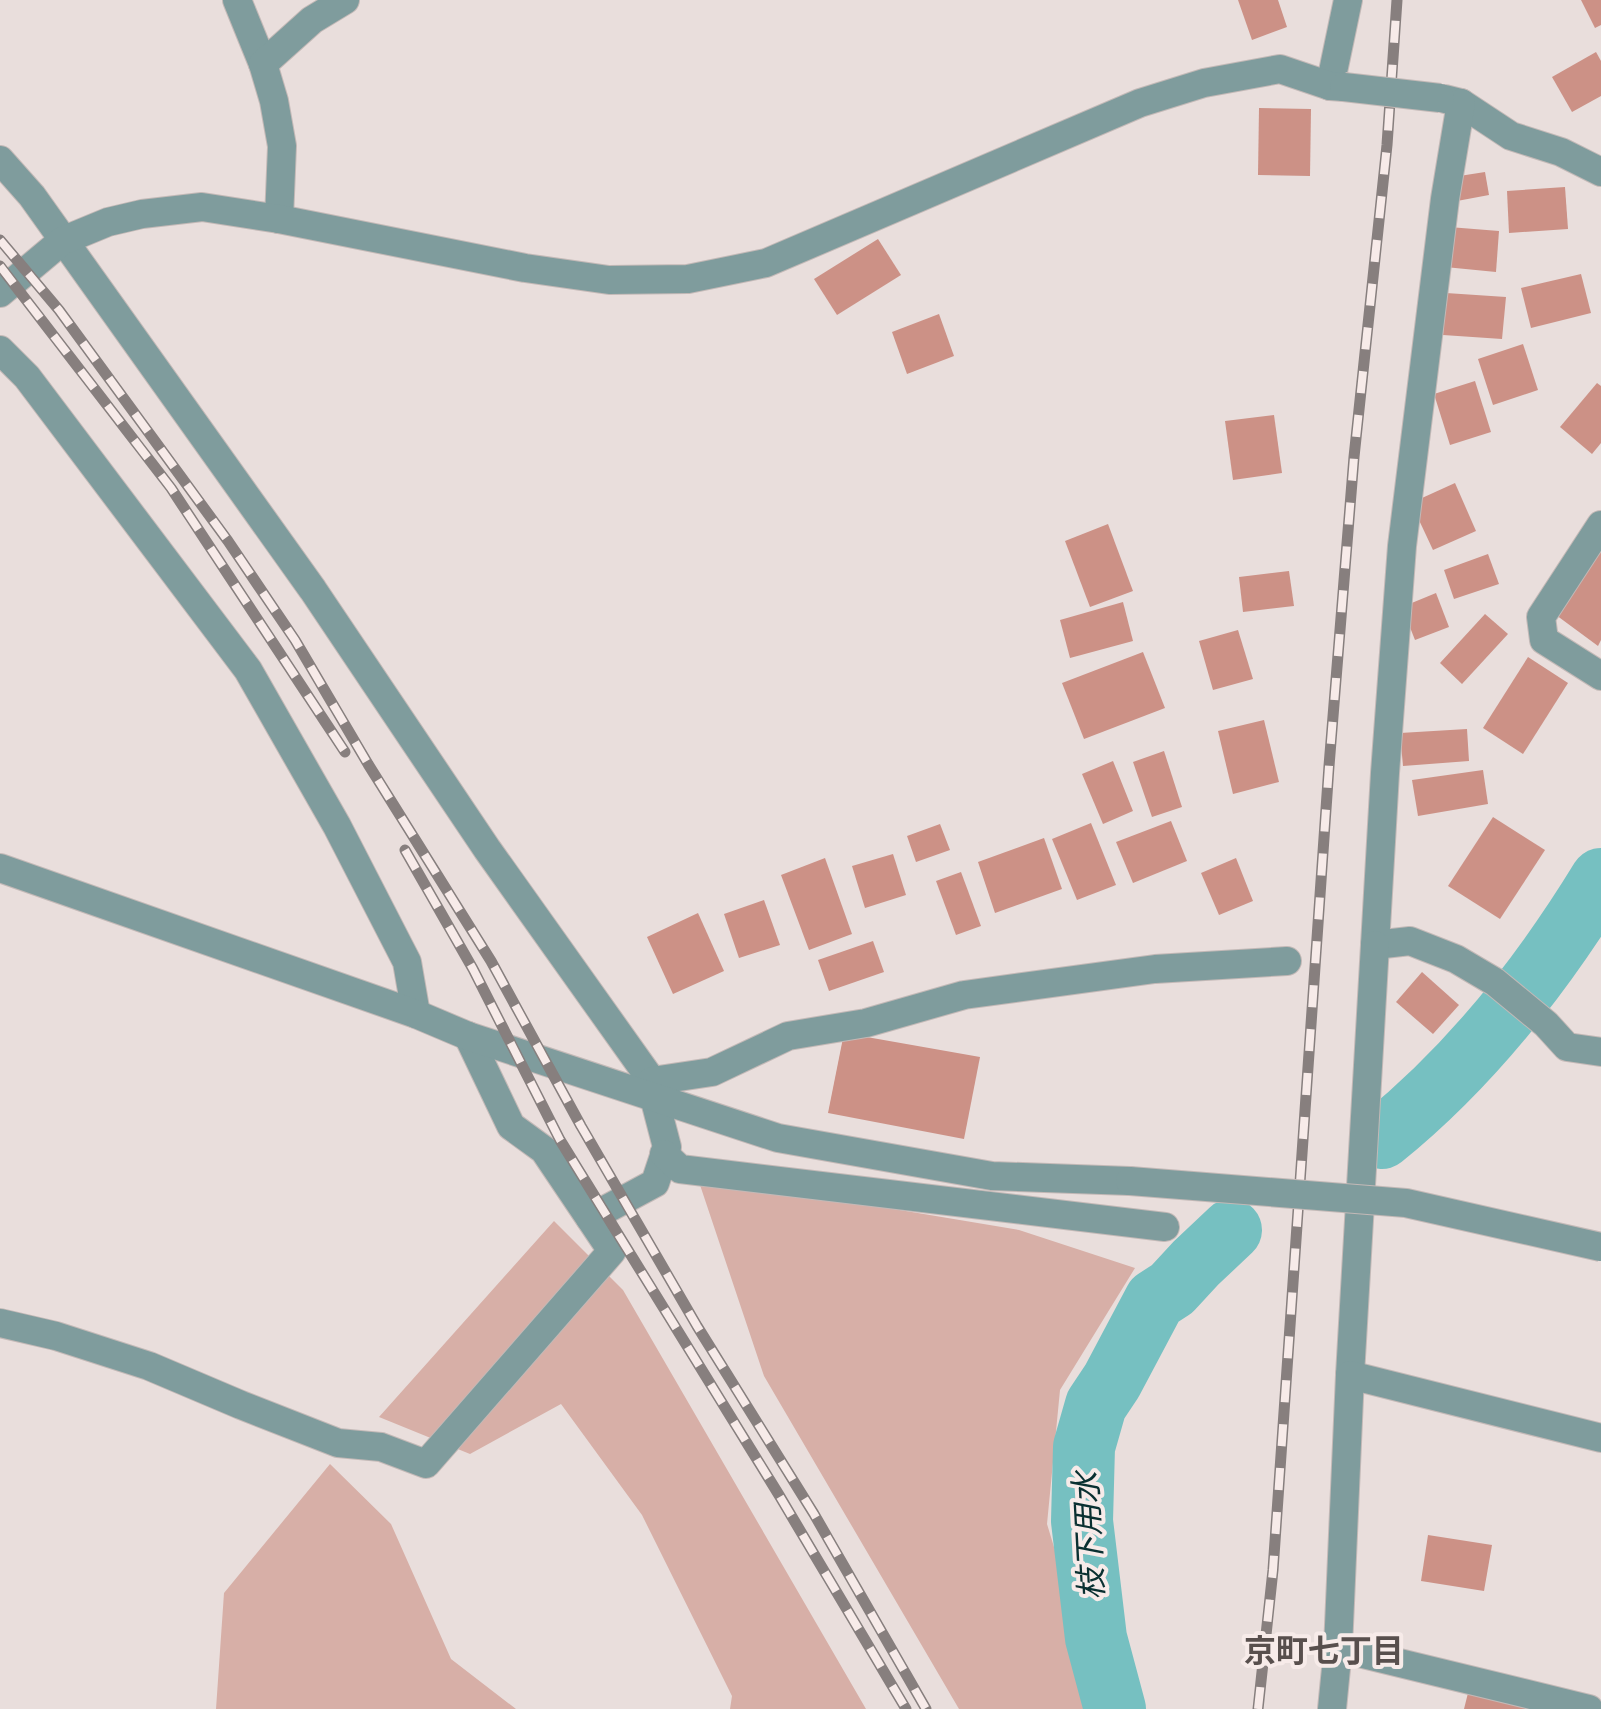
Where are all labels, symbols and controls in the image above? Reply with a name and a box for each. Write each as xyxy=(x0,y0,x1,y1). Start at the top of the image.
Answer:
water label: 枝下用水 xyxy=(1066,1468,1110,1601)
district label: 京町七丁目 xyxy=(1244,1631,1404,1669)

